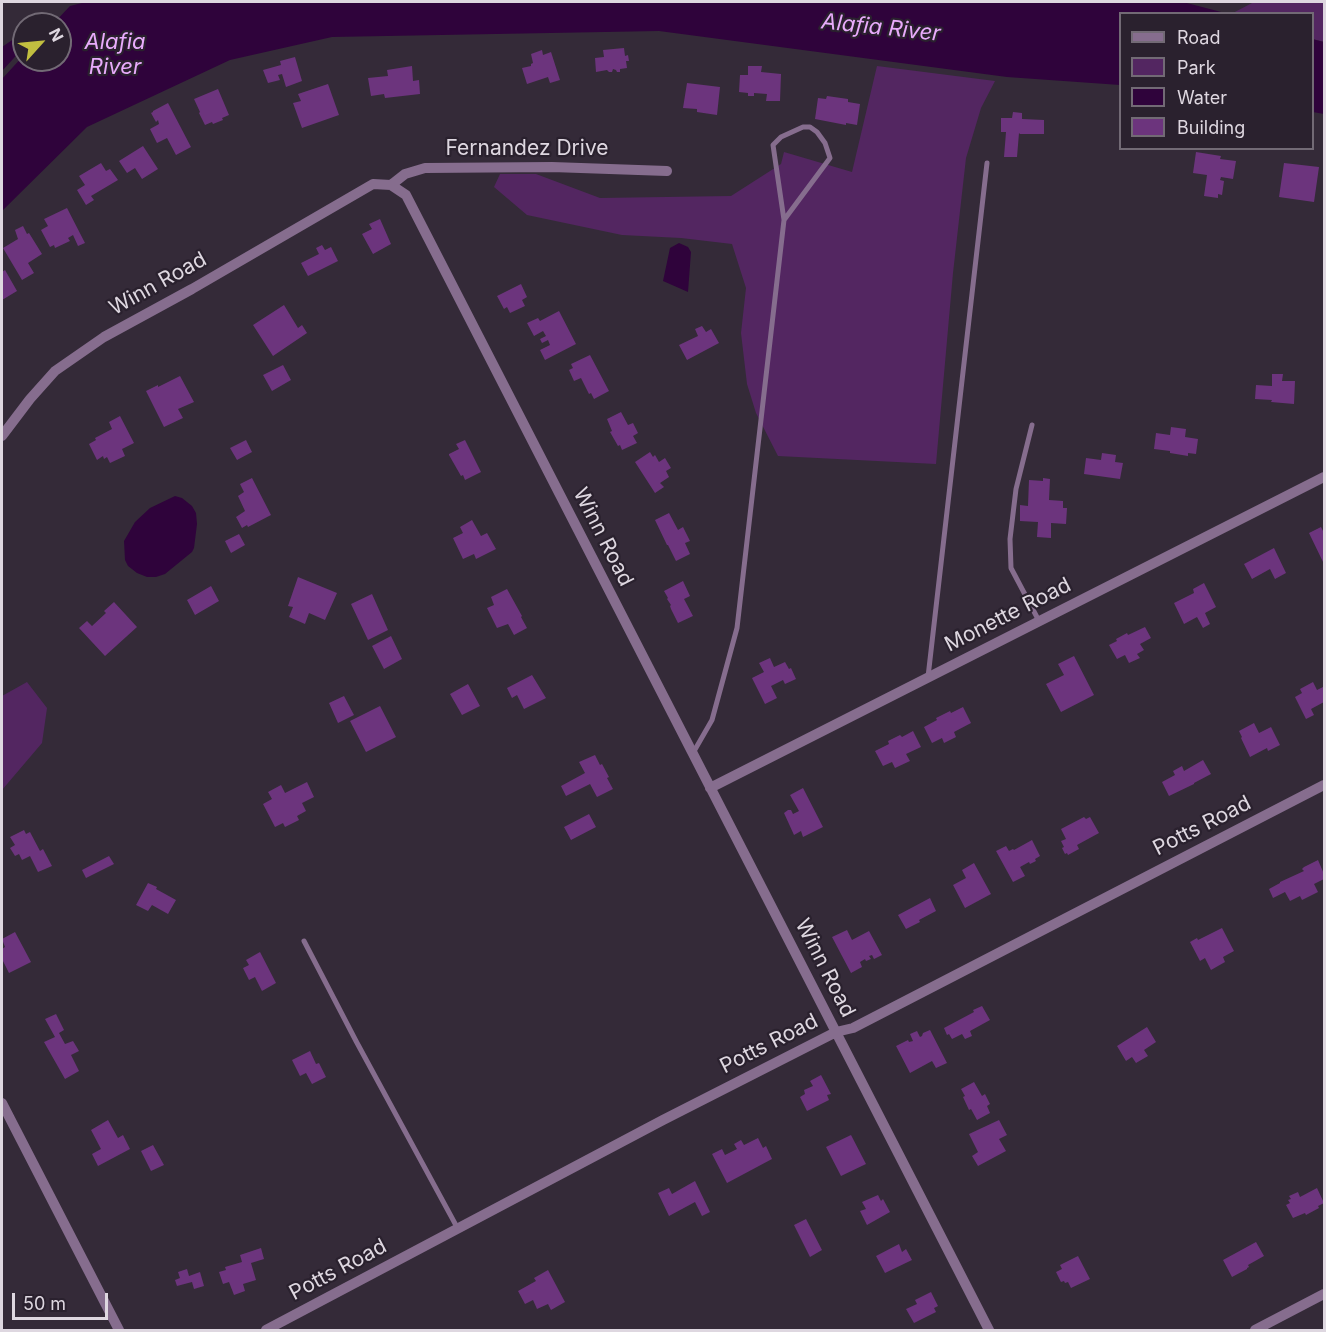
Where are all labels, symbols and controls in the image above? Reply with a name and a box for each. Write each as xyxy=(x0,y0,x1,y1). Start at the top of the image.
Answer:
water label: Alafia River xyxy=(820,9,942,47)
north arrow xyxy=(12,12,72,72)
legend xyxy=(1119,12,1314,150)
text: N xyxy=(45,25,68,45)
text: Road xyxy=(1177,27,1220,48)
water label: Alafia River xyxy=(84,29,146,80)
text: Park xyxy=(1177,57,1216,78)
text: Water xyxy=(1177,87,1227,108)
text: Building xyxy=(1177,117,1245,138)
street label: Fernandez Drive xyxy=(445,136,609,162)
street label: Winn Road xyxy=(105,247,211,321)
street label: Winn Road xyxy=(567,484,639,590)
street label: Monette Road xyxy=(941,572,1075,658)
street label: Potts Road xyxy=(1149,791,1255,861)
street label: Winn Road xyxy=(789,915,861,1021)
street label: Potts Road xyxy=(716,1009,822,1079)
street label: Potts Road xyxy=(285,1234,391,1306)
scale bar xyxy=(15,1281,111,1319)
text: 50 m xyxy=(23,1293,66,1314)

